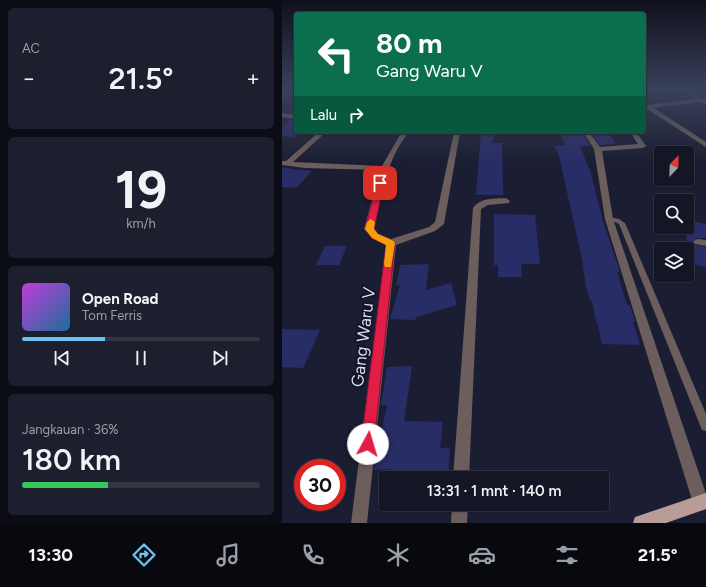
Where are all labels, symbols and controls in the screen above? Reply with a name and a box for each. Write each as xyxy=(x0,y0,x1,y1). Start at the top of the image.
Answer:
text: 80 m xyxy=(376,26,442,60)
icon: left xyxy=(310,28,362,80)
text: AC xyxy=(22,41,40,56)
text: 21.5° xyxy=(108,60,174,97)
text: Gang Waru V xyxy=(376,60,483,82)
text: − xyxy=(22,65,36,92)
text: + xyxy=(246,65,260,92)
icon: right xyxy=(345,104,367,126)
text: Lalu xyxy=(310,106,337,124)
north arrow xyxy=(654,146,694,186)
map controls xyxy=(654,146,694,282)
text: 19 xyxy=(115,159,167,221)
pin xyxy=(363,166,397,200)
icon: arrive xyxy=(369,172,391,194)
button: search xyxy=(654,194,694,234)
text: km/h xyxy=(126,216,156,231)
button: layers xyxy=(654,242,694,282)
street label: Gang Waru V xyxy=(347,286,379,388)
text: Open Road xyxy=(82,290,159,308)
text: Tom Ferris xyxy=(82,308,142,323)
icon: previous xyxy=(51,347,73,369)
icon: pause xyxy=(130,347,152,369)
icon: next xyxy=(209,347,231,369)
text: Jangkauan · 36% xyxy=(22,422,119,437)
position arrow xyxy=(347,423,389,465)
text: 180 km xyxy=(22,441,121,478)
speed limit sign: 30 xyxy=(294,459,346,511)
text: 13:31 · 1 mnt · 140 m xyxy=(427,482,561,500)
icon: directions xyxy=(130,541,158,569)
icon: music xyxy=(214,541,242,569)
icon: phone xyxy=(299,541,327,569)
icon: climate xyxy=(384,541,412,569)
icon: car xyxy=(468,541,496,569)
icon: filters xyxy=(553,541,581,569)
text: 13:30 xyxy=(28,544,73,566)
text: 21.5° xyxy=(638,544,678,566)

